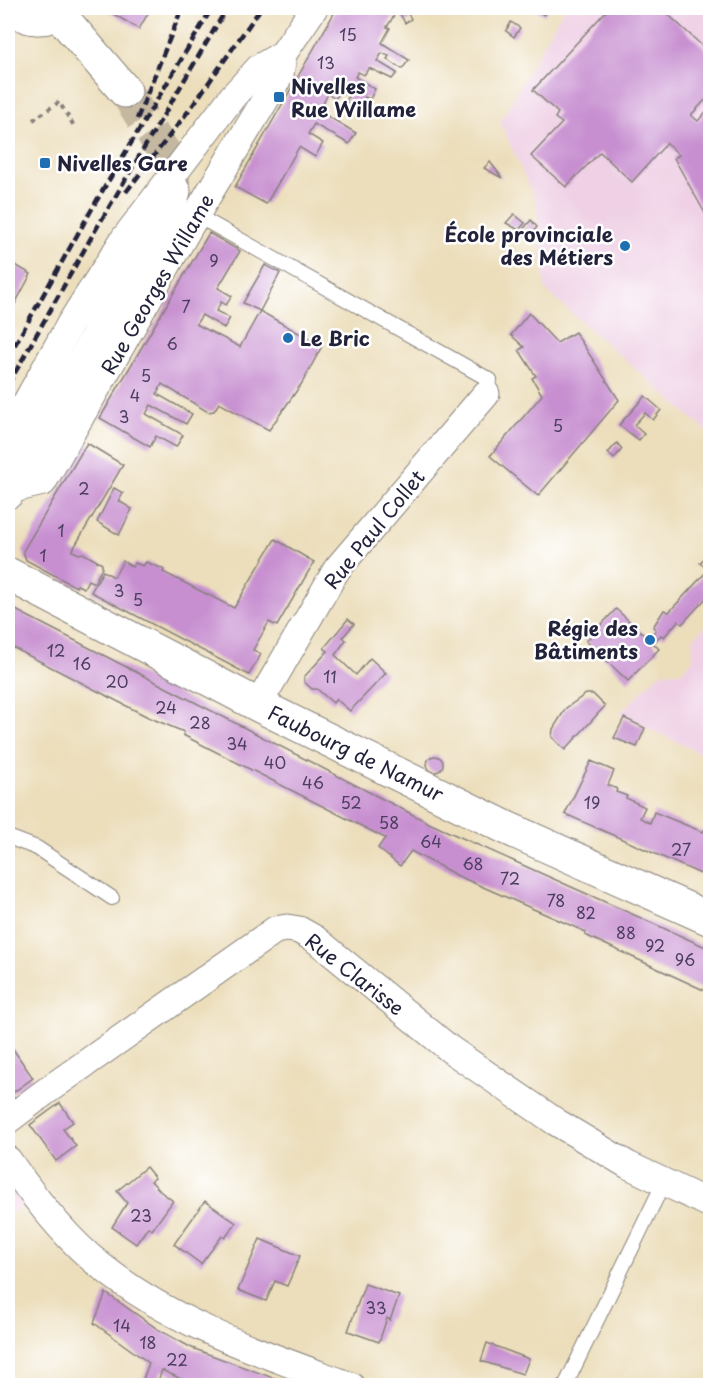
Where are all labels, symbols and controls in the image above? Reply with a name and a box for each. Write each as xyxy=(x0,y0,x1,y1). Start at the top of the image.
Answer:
house number: 15 xyxy=(339,22,357,46)
house number: 13 xyxy=(317,50,335,74)
place label: Nivelles Rue Willame xyxy=(291,71,416,124)
marker: Nivelles Rue Willame xyxy=(272,90,286,104)
place label: Nivelles Gare xyxy=(57,148,188,178)
marker: Nivelles Gare xyxy=(38,156,52,170)
street label: Rue Georges Willame xyxy=(93,188,221,380)
place label: École provinciale des Métiers xyxy=(444,219,613,272)
marker: École provinciale des Métiers xyxy=(618,239,632,253)
house number: 9 xyxy=(209,248,219,272)
house number: 7 xyxy=(181,294,191,318)
place label: Le Bric xyxy=(300,323,370,353)
house number: 6 xyxy=(166,331,178,355)
marker: Le Bric xyxy=(281,331,295,345)
house number: 5 xyxy=(141,363,151,387)
house number: 4 xyxy=(130,383,140,407)
house number: 3 xyxy=(119,404,129,428)
house number: 5 xyxy=(553,413,563,437)
street label: Rue Paul Collet xyxy=(316,463,432,595)
house number: 2 xyxy=(78,476,90,500)
house number: 1 xyxy=(57,518,65,542)
house number: 1 xyxy=(39,543,47,567)
house number: 3 xyxy=(114,578,124,602)
house number: 5 xyxy=(133,587,143,611)
place label: Régie des Bâtiments xyxy=(534,613,638,666)
marker: Régie des Bâtiments xyxy=(643,633,657,647)
house number: 12 xyxy=(47,638,65,662)
house number: 16 xyxy=(73,651,91,675)
house number: 11 xyxy=(323,664,337,688)
house number: 20 xyxy=(106,669,128,693)
house number: 24 xyxy=(155,695,177,719)
street label: Faubourg de Namur xyxy=(263,697,450,809)
house number: 28 xyxy=(189,710,211,734)
house number: 34 xyxy=(226,731,248,755)
house number: 40 xyxy=(264,750,286,774)
house number: 46 xyxy=(302,770,324,794)
house number: 52 xyxy=(340,790,362,814)
house number: 19 xyxy=(584,790,600,814)
house number: 58 xyxy=(379,810,399,834)
house number: 64 xyxy=(420,829,442,853)
house number: 27 xyxy=(671,837,691,861)
house number: 68 xyxy=(462,851,484,875)
house number: 72 xyxy=(500,866,520,890)
house number: 78 xyxy=(547,888,565,912)
house number: 82 xyxy=(576,900,596,924)
house number: 88 xyxy=(616,920,636,944)
street label: Rue Clarisse xyxy=(299,926,411,1022)
house number: 92 xyxy=(645,933,665,957)
house number: 96 xyxy=(675,947,695,971)
house number: 23 xyxy=(130,1203,152,1227)
house number: 33 xyxy=(365,1295,387,1319)
house number: 14 xyxy=(113,1313,131,1337)
house number: 18 xyxy=(139,1330,157,1354)
house number: 22 xyxy=(166,1347,188,1371)

